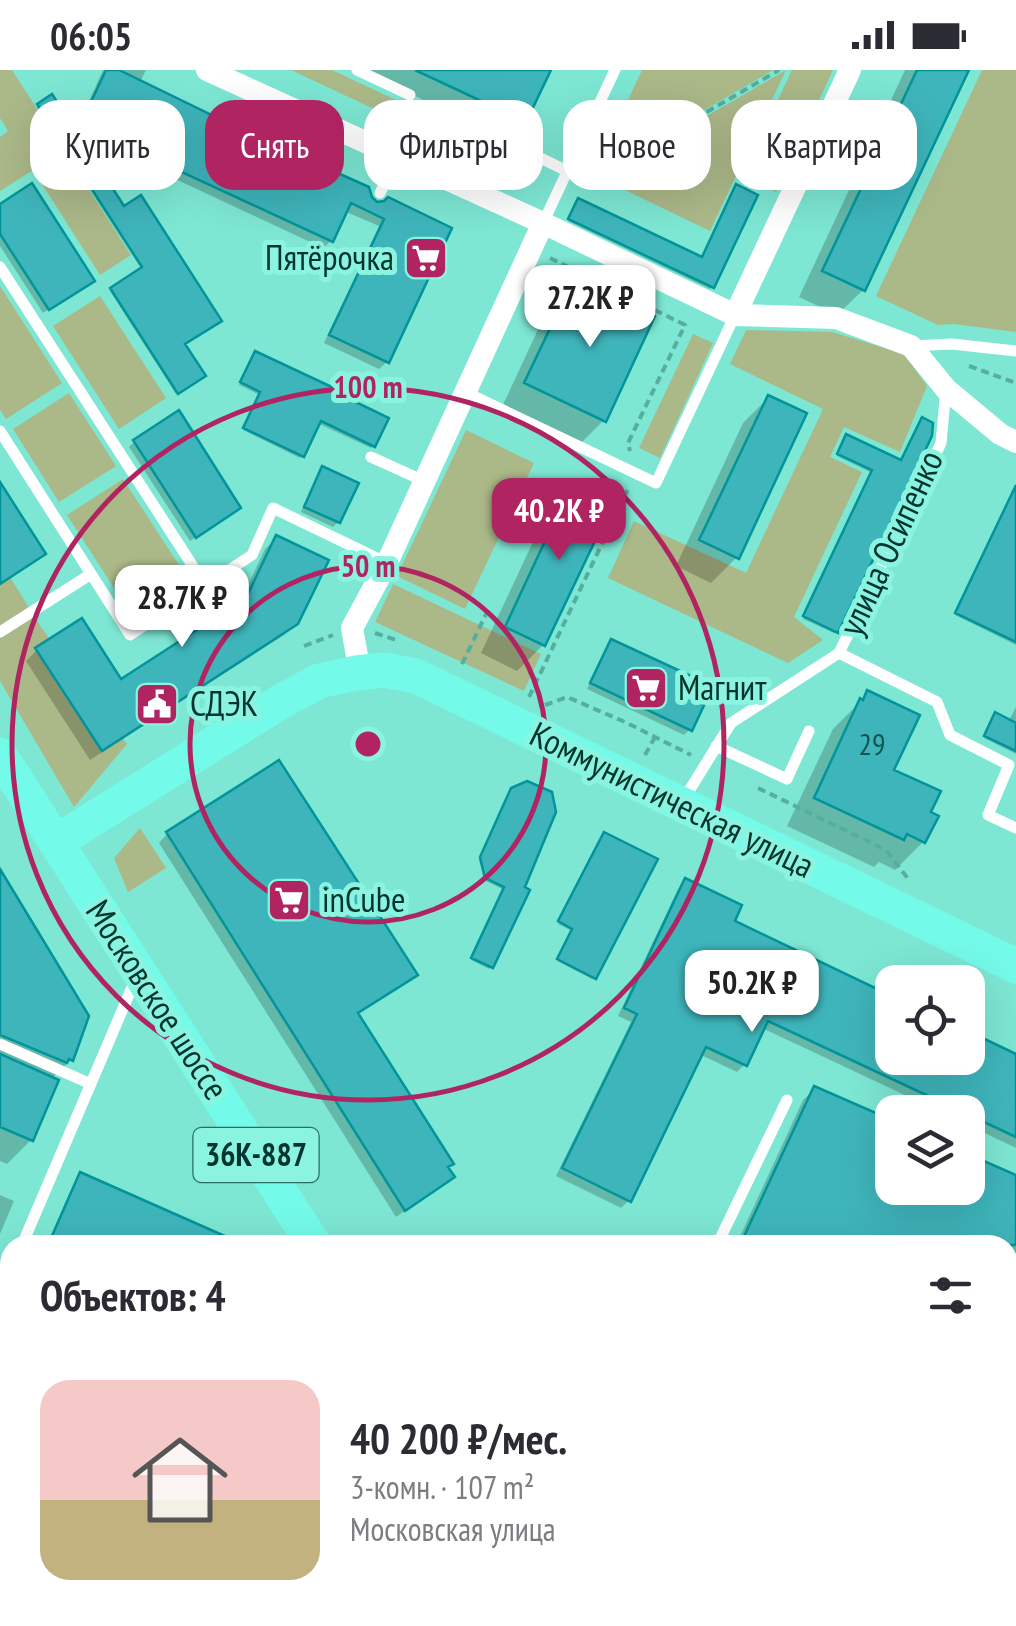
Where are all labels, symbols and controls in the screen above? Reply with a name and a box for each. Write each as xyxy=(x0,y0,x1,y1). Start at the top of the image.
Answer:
text: 06:05 xyxy=(50,11,132,60)
chip: Купить xyxy=(30,100,185,190)
chip: Снять xyxy=(205,100,344,190)
chip: Фильтры xyxy=(364,100,543,190)
chip: Новое xyxy=(563,100,711,190)
chip: Квартира xyxy=(731,100,917,190)
place label: Пятёрочка xyxy=(265,234,394,280)
supermarket icon: Пятёрочка xyxy=(403,235,449,281)
pin: 27.2K ₽ xyxy=(498,265,682,350)
text: 27.2K ₽ xyxy=(546,276,634,318)
text: 100 m xyxy=(333,367,403,406)
street label: улица Осипенко xyxy=(827,443,953,643)
pin: 40.2K ₽ xyxy=(467,478,651,563)
text: 40.2K ₽ xyxy=(514,489,604,531)
text: 50 m xyxy=(341,546,395,585)
pin: 28.7K ₽ xyxy=(90,565,274,650)
text: 28.7K ₽ xyxy=(137,576,227,618)
place label: Магнит xyxy=(678,664,767,710)
supermarket icon: Магнит xyxy=(623,665,669,711)
place label: СДЭК xyxy=(190,680,258,726)
public building icon: СДЭК xyxy=(134,681,180,727)
street label: Коммунистическая улица xyxy=(523,710,822,888)
house number: 29 xyxy=(859,724,886,763)
centre of rings xyxy=(350,726,386,762)
place label: inCube xyxy=(322,876,405,922)
supermarket icon: inCube xyxy=(266,877,312,923)
street label: Московское шоссе xyxy=(76,891,240,1108)
pin: 50.2K ₽ xyxy=(660,950,844,1035)
text: 50.2K ₽ xyxy=(707,961,797,1003)
map controls xyxy=(875,965,985,1205)
button: locate xyxy=(875,965,985,1075)
button: layers xyxy=(875,1095,985,1205)
road number: 36К-887 xyxy=(194,1128,318,1182)
text: Объектов: 4 xyxy=(40,1268,226,1323)
icon: filters xyxy=(923,1268,978,1323)
text: 40 200 ₽/мес. xyxy=(350,1411,567,1466)
icon: home xyxy=(120,1420,240,1540)
text: 3-комн. · 107 m² xyxy=(350,1466,534,1508)
text: Московская улица xyxy=(350,1508,556,1550)

